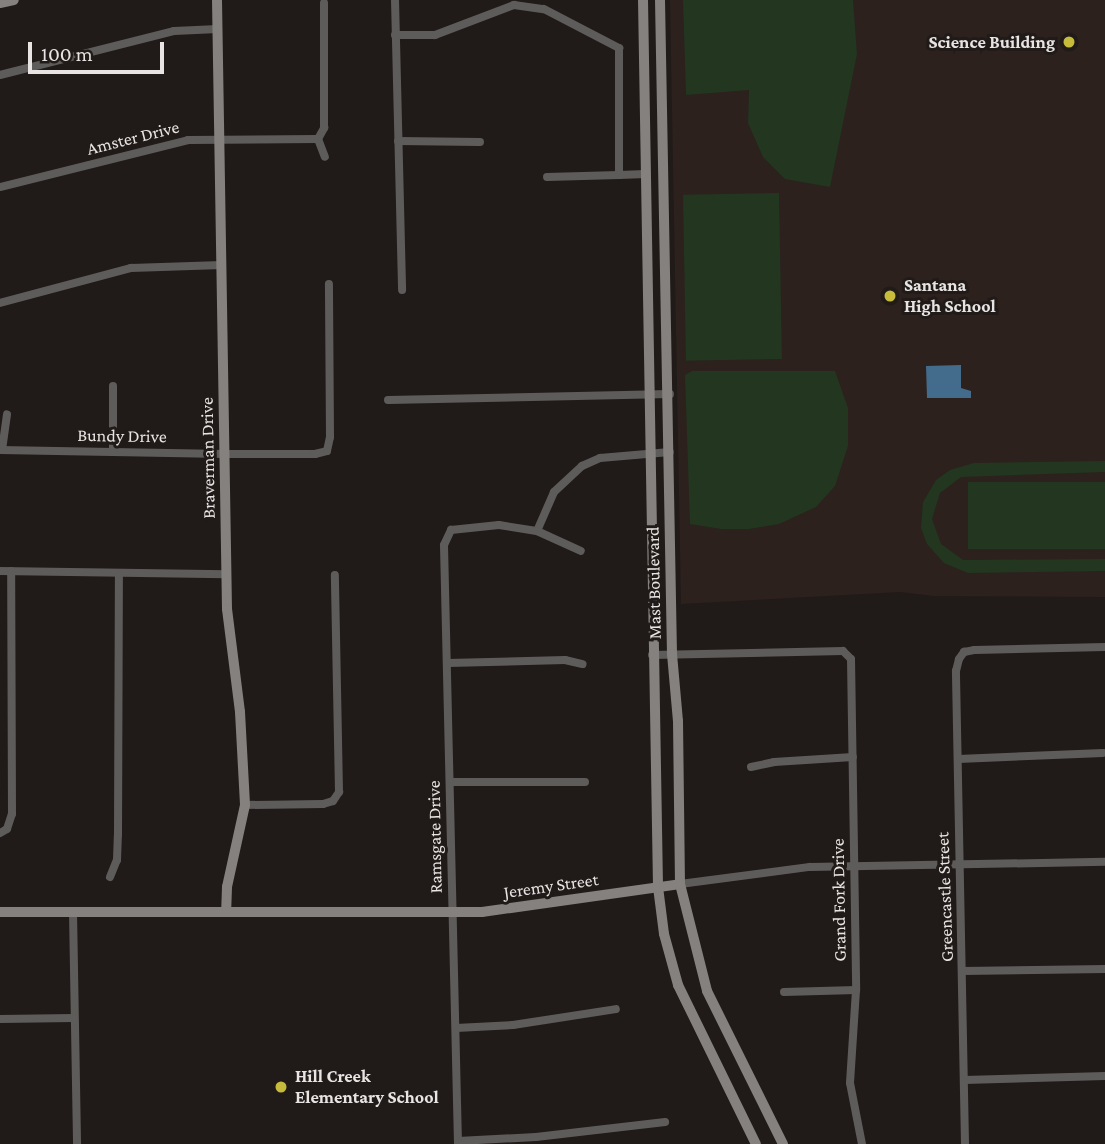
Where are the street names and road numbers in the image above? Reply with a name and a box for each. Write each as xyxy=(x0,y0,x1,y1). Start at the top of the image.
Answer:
street label: Amster Drive xyxy=(85,116,181,160)
street label: Braverman Drive xyxy=(196,397,220,519)
street label: Bundy Drive xyxy=(77,424,167,448)
street label: Mast Boulevard xyxy=(642,527,666,639)
street label: Ramsgate Drive xyxy=(423,780,447,894)
street label: Greencastle Street xyxy=(932,832,958,962)
street label: Grand Fork Drive xyxy=(827,838,851,962)
street label: Jeremy Street xyxy=(502,869,600,903)

